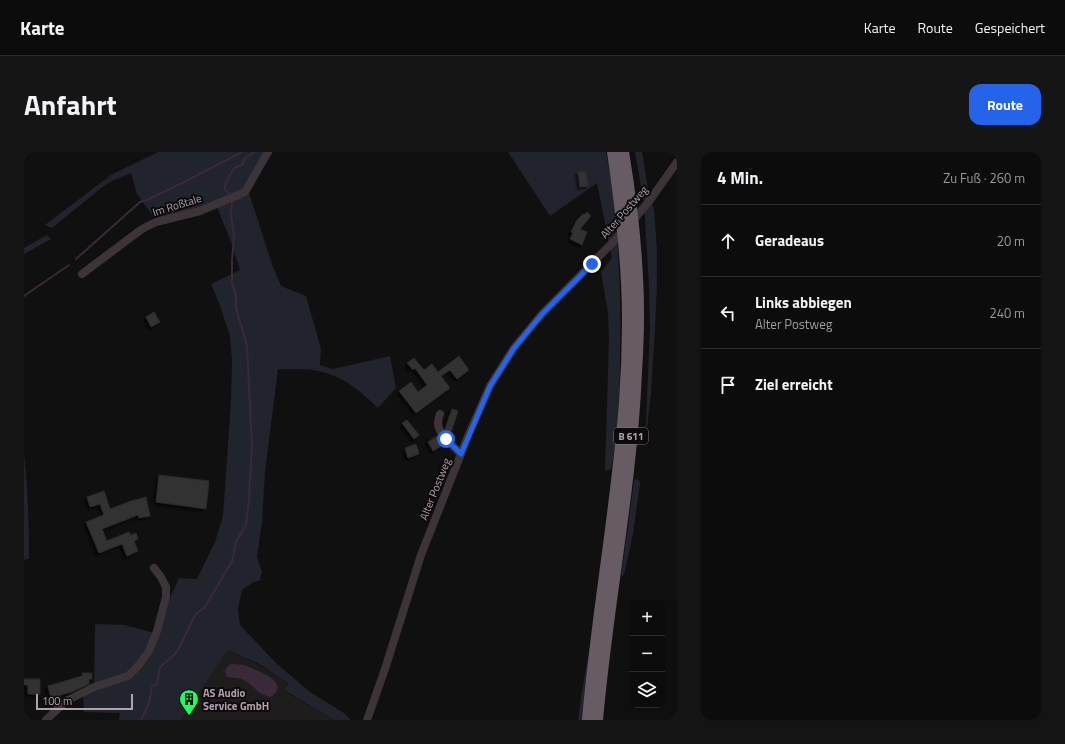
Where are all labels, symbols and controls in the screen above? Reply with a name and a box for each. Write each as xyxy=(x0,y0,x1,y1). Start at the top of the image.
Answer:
text: Karte xyxy=(20,13,65,42)
text: Karte xyxy=(864,17,896,38)
text: Route xyxy=(918,17,953,38)
text: Gespeichert xyxy=(975,17,1045,38)
text: Anfahrt xyxy=(24,83,117,126)
button: Route xyxy=(969,84,1041,125)
text: 4 Min. xyxy=(717,165,763,191)
text: Zu Fuß · 260 m xyxy=(943,168,1025,188)
street label: Alter Postweg xyxy=(596,182,652,242)
street label: Im Roßtale xyxy=(151,190,204,220)
text: Geradeaus xyxy=(755,229,824,252)
icon: ahead xyxy=(717,230,739,252)
text: 20 m xyxy=(997,231,1025,251)
route end xyxy=(583,255,601,273)
text: Links abbiegen xyxy=(755,291,852,314)
icon: left xyxy=(717,302,739,324)
text: 240 m xyxy=(989,303,1025,323)
text: Alter Postweg xyxy=(755,314,832,334)
text: Ziel erreicht xyxy=(755,373,833,396)
icon: arrive xyxy=(717,374,739,396)
road number: B 611 xyxy=(614,428,648,444)
route start xyxy=(437,430,455,448)
street label: Alter Postweg xyxy=(415,455,455,522)
map controls xyxy=(629,600,665,708)
button: + xyxy=(629,600,665,636)
button: − xyxy=(629,636,665,672)
button: layers xyxy=(629,672,665,708)
place label: AS Audio Service GmbH xyxy=(203,685,269,714)
building icon: AS Audio Service GmbH xyxy=(178,688,200,716)
scale bar xyxy=(36,692,133,711)
text: 100 m xyxy=(42,693,72,709)

